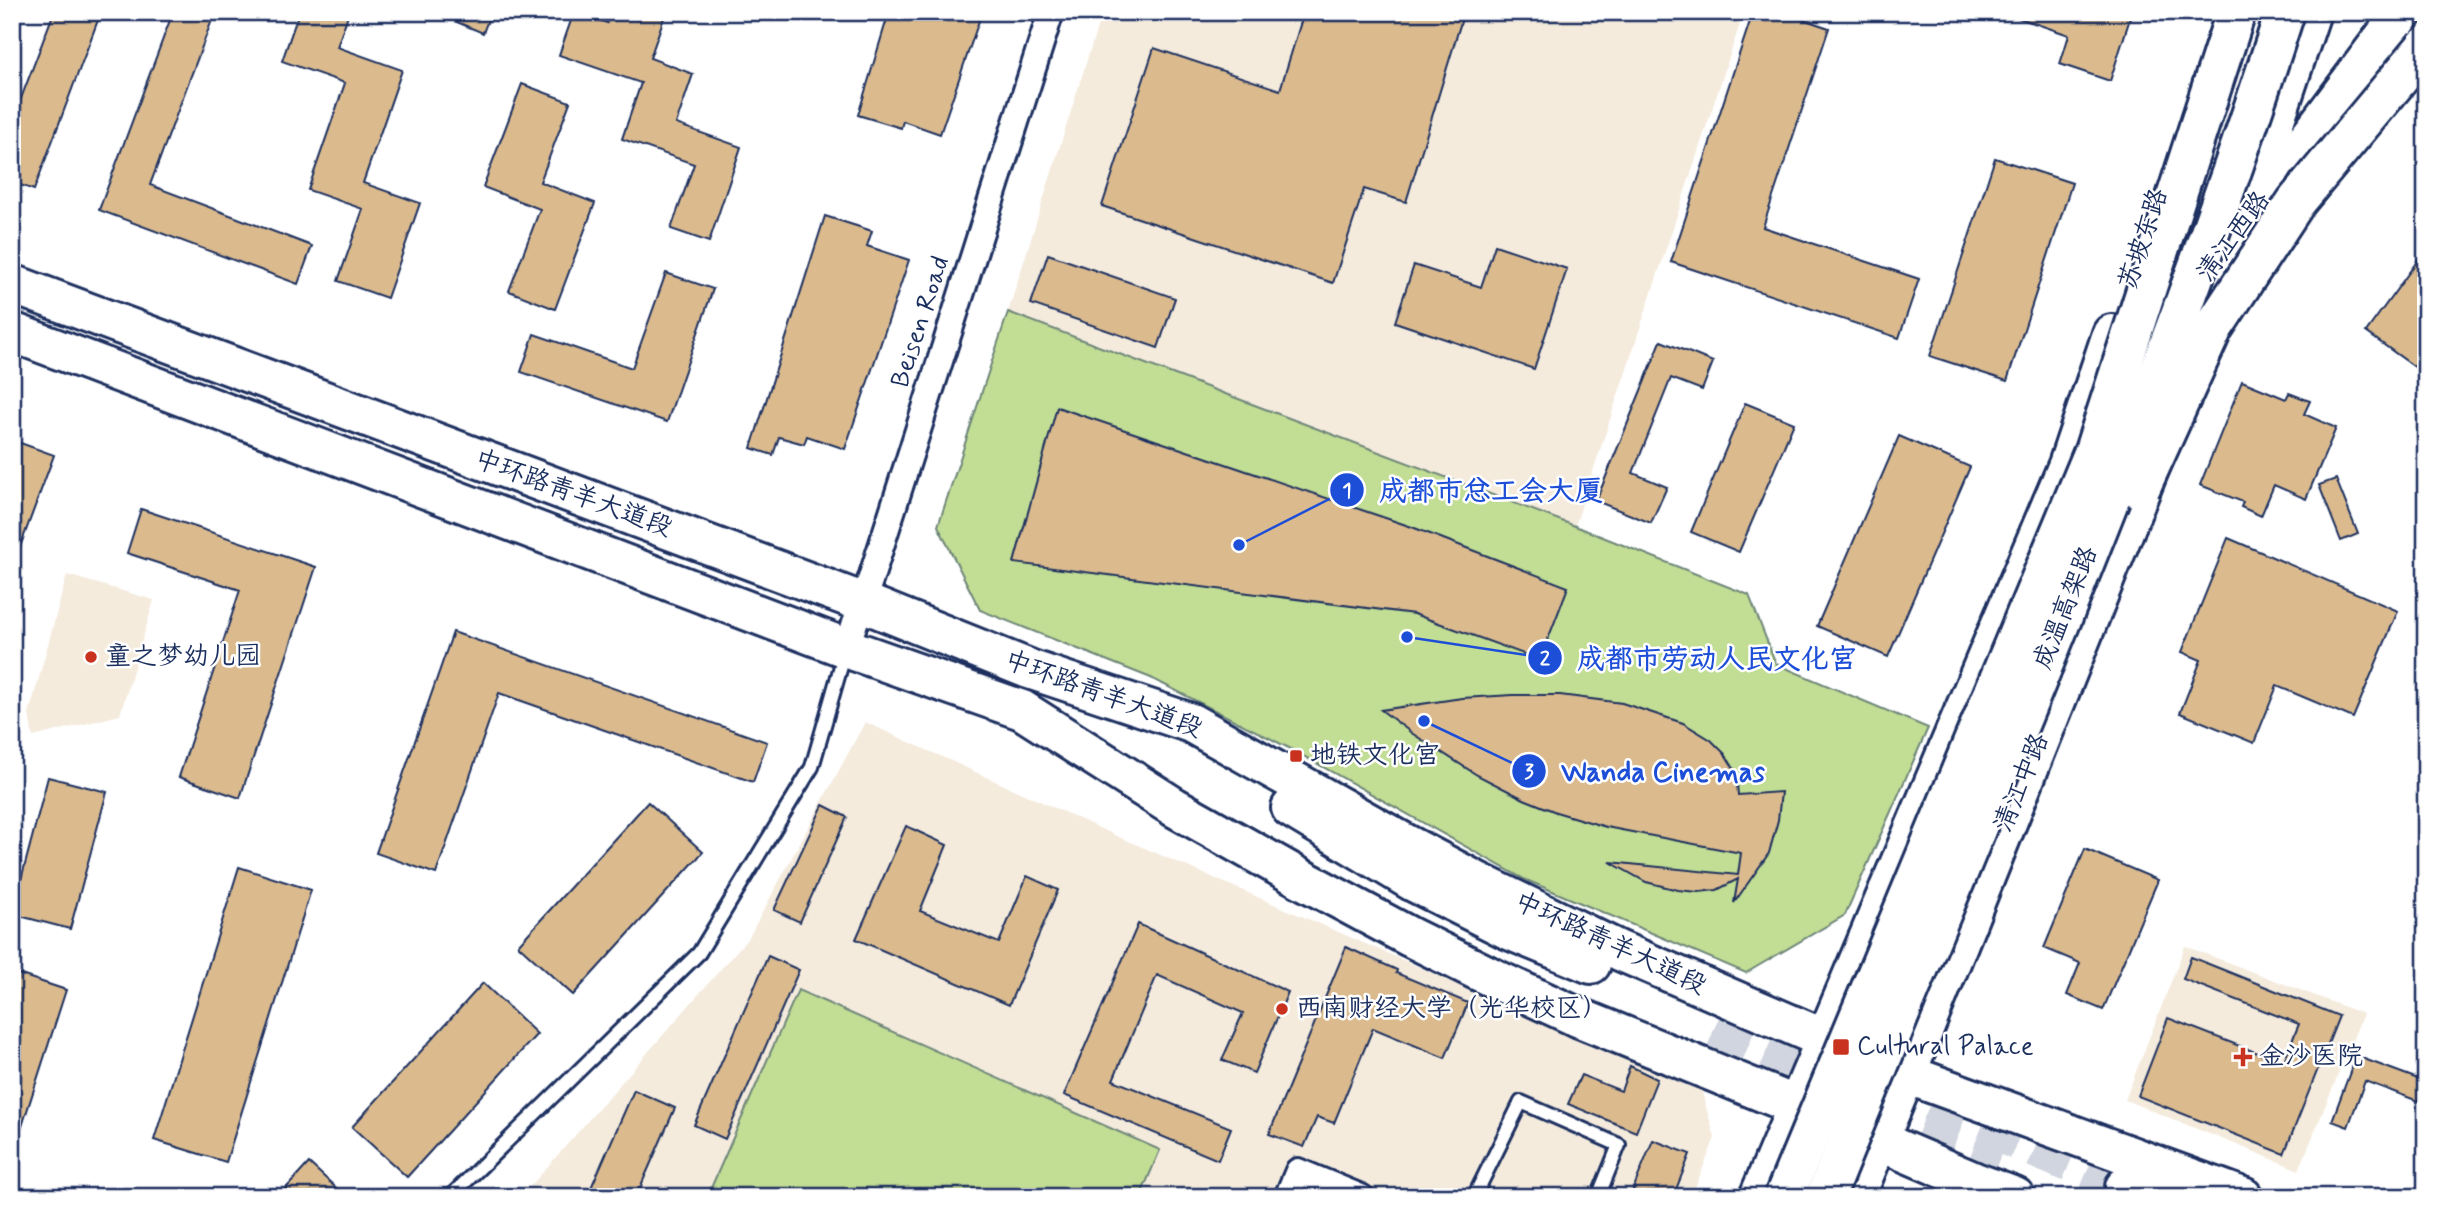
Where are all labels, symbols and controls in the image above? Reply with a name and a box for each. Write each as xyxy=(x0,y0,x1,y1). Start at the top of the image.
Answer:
street label: 苏坡东路 xyxy=(2112,184,2176,294)
street label: 清江西路 xyxy=(2190,185,2278,289)
street label: Beisen Road xyxy=(884,252,958,392)
street label: 中环路青羊大道段 xyxy=(469,442,677,546)
callout: 成都市总工会大厦 xyxy=(1330,465,1617,514)
text: 成都市总工会大厦 xyxy=(1379,474,1603,511)
text: 1 xyxy=(1342,477,1352,505)
street label: 成温高架路 xyxy=(2026,541,2106,675)
callout: 成都市劳动人民文化宫 xyxy=(1528,633,1871,682)
place label: 童之梦幼儿园 xyxy=(105,640,261,674)
text: 成都市劳动人民文化宫 xyxy=(1577,642,1857,679)
street label: 中环路青羊大道段 xyxy=(999,643,1207,747)
text: 2 xyxy=(1540,645,1551,673)
marker: 童之梦幼儿园 xyxy=(83,649,99,665)
street label: 清江中路 xyxy=(1987,728,2057,838)
place label: 地铁文化宫 xyxy=(1310,739,1440,773)
callout: Wanda Cinemas xyxy=(1512,746,1780,795)
marker: 地铁文化宫 xyxy=(1288,748,1304,764)
text: Wanda Cinemas xyxy=(1561,755,1765,792)
text: 3 xyxy=(1524,758,1534,786)
street label: 中环路青羊大道段 xyxy=(1509,885,1711,1003)
place label: 西南财经大学（光华校区） xyxy=(1296,992,1608,1026)
marker: 西南财经大学（光华校区） xyxy=(1274,1001,1290,1017)
place label: Cultural Palace xyxy=(1857,1030,2034,1064)
marker: Cultural Palace xyxy=(1831,1037,1851,1057)
place label: 金沙医院 xyxy=(2259,1040,2363,1074)
marker: 金沙医院 xyxy=(2233,1047,2253,1067)

